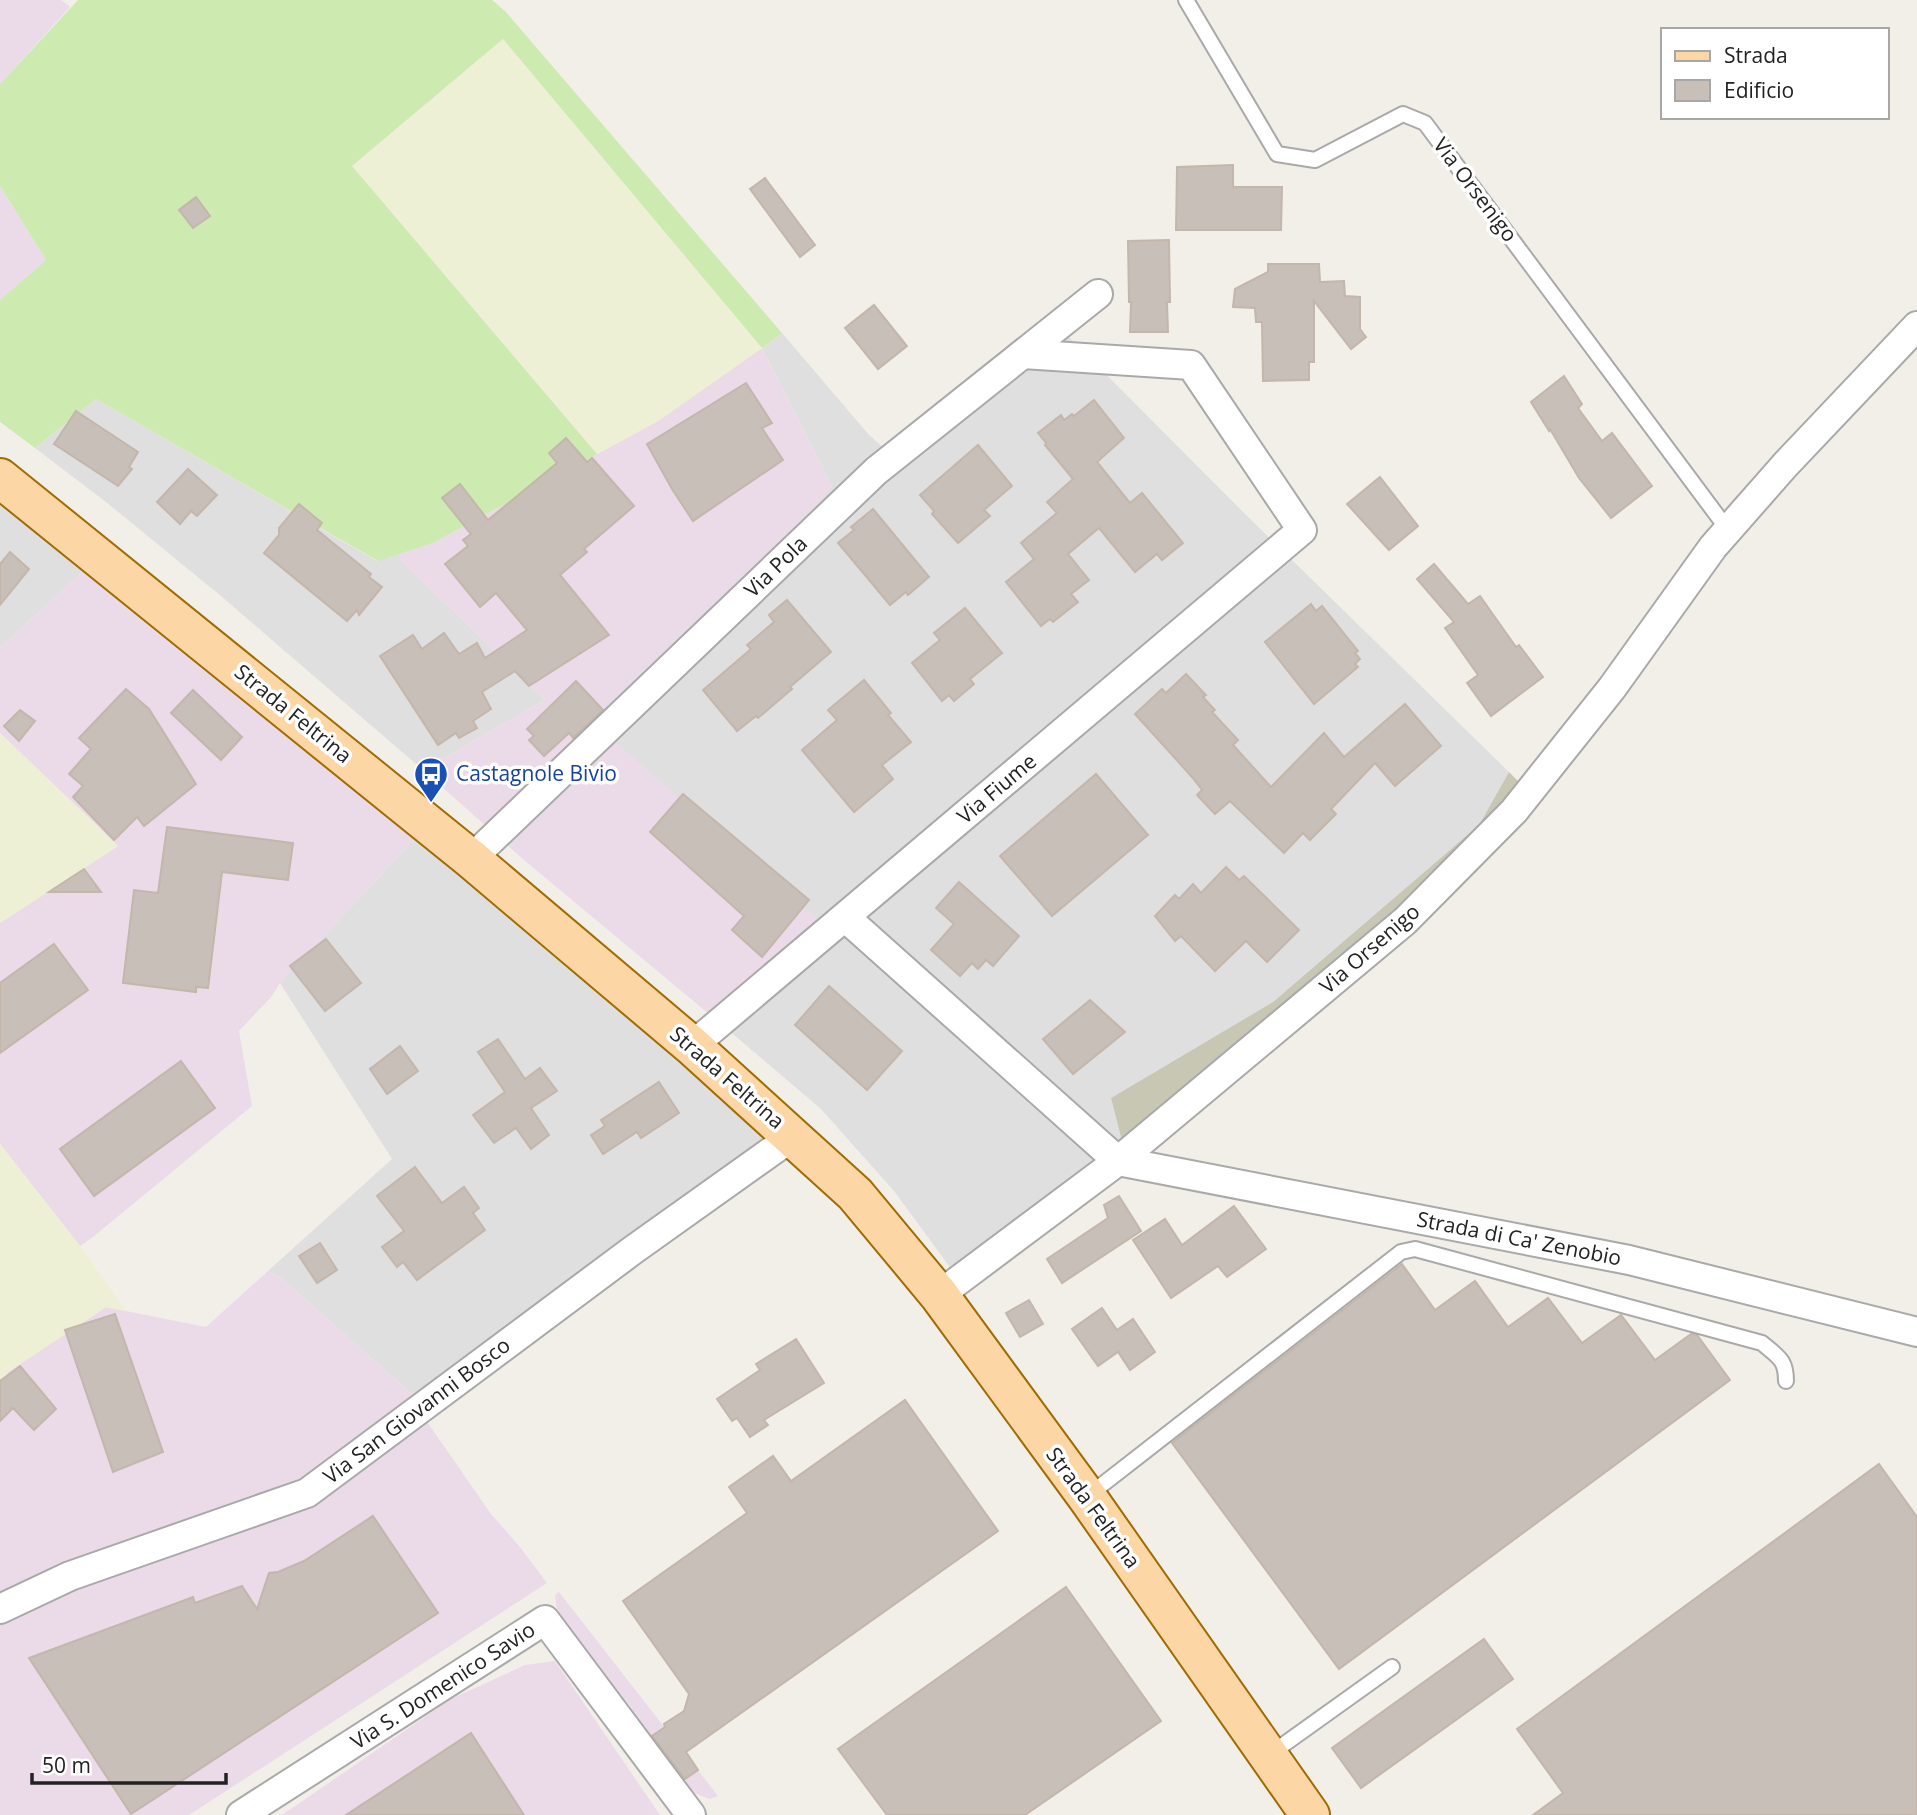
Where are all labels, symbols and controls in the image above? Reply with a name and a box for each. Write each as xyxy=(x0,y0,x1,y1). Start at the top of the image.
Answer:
legend xyxy=(1661,28,1889,119)
text: Strada xyxy=(1724,41,1788,69)
text: Edificio xyxy=(1724,76,1794,104)
street label: Via Orsenigo xyxy=(1427,132,1524,247)
street label: Via Pola xyxy=(738,529,813,603)
street label: Strada Feltrina xyxy=(229,657,358,769)
street label: Via Fiume xyxy=(951,747,1042,830)
bus stop icon: Castagnole Bivio xyxy=(412,755,450,804)
place label: Castagnole Bivio xyxy=(456,759,617,787)
street label: Via Orsenigo xyxy=(1313,897,1425,999)
street label: Strada Feltrina xyxy=(664,1020,791,1135)
street label: Strada di Ca' Zenobio xyxy=(1414,1204,1624,1272)
street label: Via San Giovanni Bosco xyxy=(317,1331,516,1490)
street label: Strada Feltrina xyxy=(1040,1441,1147,1574)
street label: Via S. Domenico Savio xyxy=(345,1615,540,1755)
scale bar xyxy=(32,1742,226,1786)
text: 50 m xyxy=(42,1751,91,1779)

